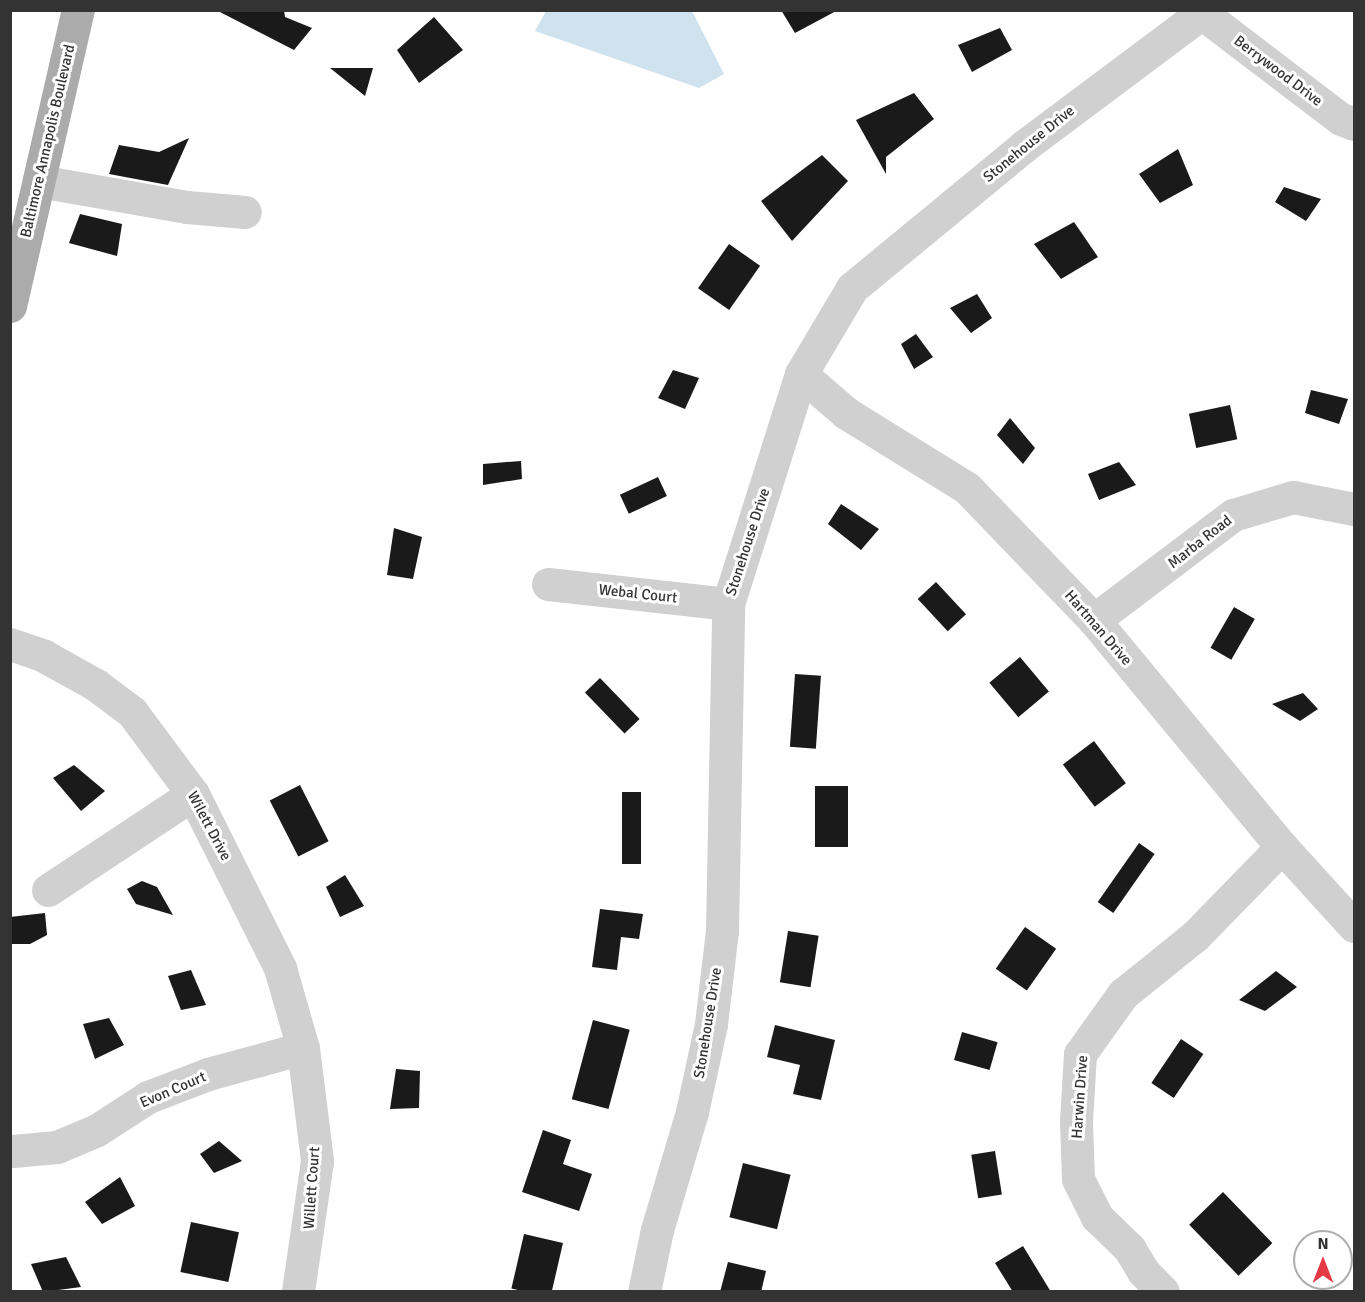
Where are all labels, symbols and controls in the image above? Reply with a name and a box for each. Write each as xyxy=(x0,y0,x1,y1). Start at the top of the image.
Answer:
street label: Berrywood Drive xyxy=(1230,32,1326,110)
street label: Baltimore Annapolis Boulevard xyxy=(17,43,79,239)
street label: Stonehouse Drive xyxy=(980,102,1078,186)
street label: Stonehouse Drive xyxy=(722,486,774,598)
street label: Marba Road xyxy=(1164,511,1236,573)
street label: Webal Court xyxy=(598,581,678,607)
street label: Hartman Drive xyxy=(1061,587,1135,669)
street label: Wilett Drive xyxy=(183,788,235,864)
street label: Stonehouse Drive xyxy=(690,966,726,1080)
street label: Harwin Drive xyxy=(1068,1055,1092,1139)
street label: Evon Court xyxy=(137,1068,209,1112)
street label: Willett Court xyxy=(300,1146,324,1230)
north arrow xyxy=(1293,1230,1353,1290)
text: N xyxy=(1317,1234,1329,1254)

